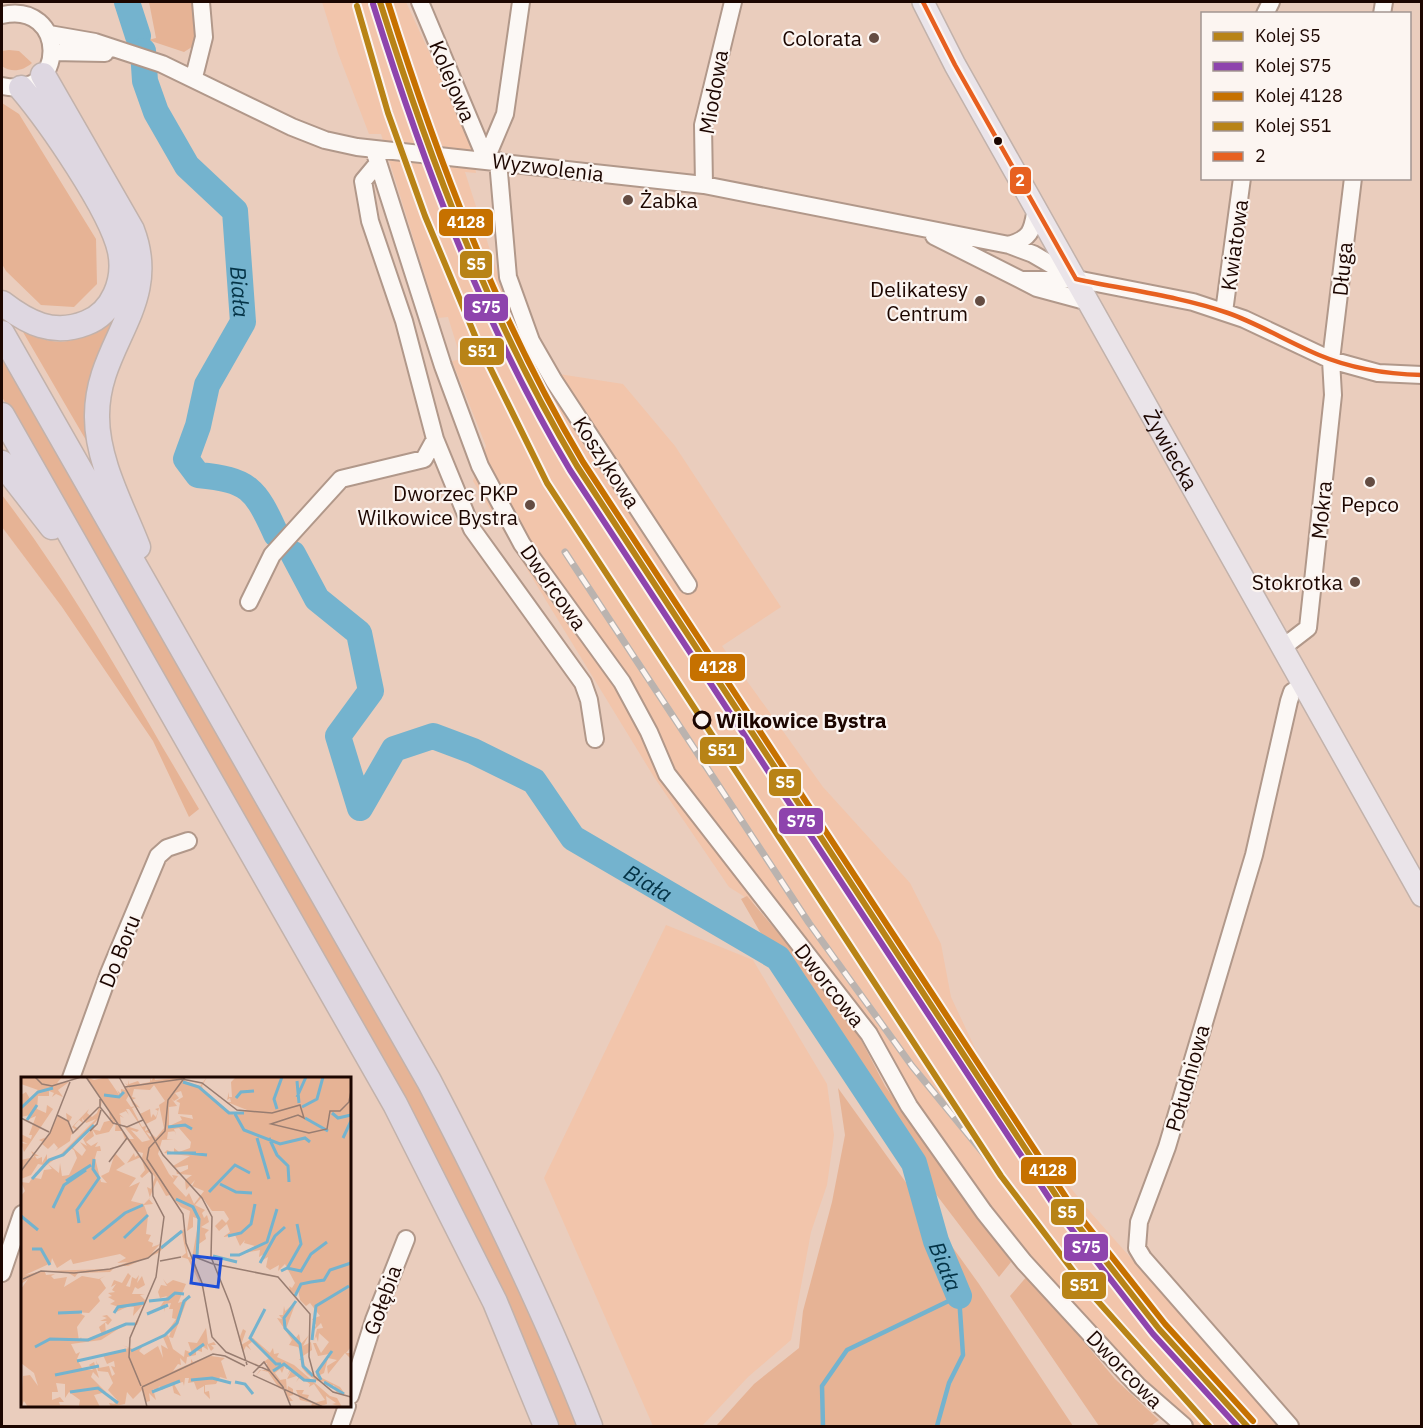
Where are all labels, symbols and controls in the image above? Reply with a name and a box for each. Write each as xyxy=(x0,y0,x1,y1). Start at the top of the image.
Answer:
legend xyxy=(1201,12,1411,180)
place label: Colorata xyxy=(782,24,862,52)
text: Kolej S5 xyxy=(1255,24,1321,47)
marker: Colorata xyxy=(867,31,881,45)
street label: Kolejowa xyxy=(423,36,483,126)
street label: Miodowa xyxy=(692,48,734,136)
text: Kolej S75 xyxy=(1255,54,1332,77)
text: Kolej 4128 xyxy=(1255,84,1343,107)
text: Kolej S51 xyxy=(1255,114,1332,137)
unlabelled marker xyxy=(992,135,1004,147)
text: 2 xyxy=(1255,144,1266,167)
street label: Wyzwolenia xyxy=(491,146,605,188)
line badge: 2 xyxy=(1009,166,1032,195)
text: 2 xyxy=(1015,170,1025,190)
place label: Żabka xyxy=(640,186,698,214)
marker: Żabka xyxy=(621,193,635,207)
street label: Kwiatowa xyxy=(1214,198,1254,292)
line badge: 4128 xyxy=(438,208,494,237)
text: 4128 xyxy=(447,212,485,232)
street label: Długa xyxy=(1325,241,1359,297)
line badge: S5 xyxy=(459,250,493,279)
text: S5 xyxy=(466,254,486,274)
water label: Biała xyxy=(225,265,257,318)
place label: Delikatesy Centrum xyxy=(870,275,969,327)
line badge: S75 xyxy=(463,293,509,322)
marker: Delikatesy Centrum xyxy=(973,294,987,308)
text: S75 xyxy=(471,297,501,317)
line badge: S51 xyxy=(459,337,505,366)
text: S51 xyxy=(467,341,497,361)
street label: Żywiecka xyxy=(1137,404,1205,495)
street label: Koszykowa xyxy=(567,411,647,513)
marker: Pepco xyxy=(1363,475,1377,489)
place label: Dworzec PKP Wilkowice Bystra xyxy=(357,479,518,531)
street label: Mokra xyxy=(1304,479,1338,541)
place label: Pepco xyxy=(1341,490,1399,518)
marker: Dworzec PKP Wilkowice Bystra xyxy=(523,498,537,512)
street label: Dworcowa xyxy=(514,539,594,635)
place label: Stokrotka xyxy=(1252,568,1343,596)
marker: Stokrotka xyxy=(1348,575,1362,589)
line badge: 4128 xyxy=(689,653,746,682)
text: 4128 xyxy=(699,657,737,677)
place label: Wilkowice Bystra xyxy=(716,706,887,734)
marker: Wilkowice Bystra xyxy=(693,711,711,729)
line badge: S51 xyxy=(699,736,745,765)
text: S51 xyxy=(707,740,737,760)
line badge: S5 xyxy=(768,768,802,797)
text: S5 xyxy=(775,772,795,792)
line badge: S75 xyxy=(778,807,824,835)
text: S75 xyxy=(786,811,816,831)
water label: Biała xyxy=(619,857,678,908)
street label: Do Boru xyxy=(92,911,146,991)
street label: Dworcowa xyxy=(789,937,871,1033)
street label: Południowa xyxy=(1158,1021,1216,1135)
inset map xyxy=(21,1077,351,1407)
line badge: 4128 xyxy=(1020,1156,1077,1185)
text: 4128 xyxy=(1029,1160,1067,1180)
line badge: S5 xyxy=(1050,1198,1085,1226)
text: S5 xyxy=(1057,1202,1077,1222)
line badge: S75 xyxy=(1063,1233,1109,1262)
water label: Biała xyxy=(923,1237,970,1295)
text: S75 xyxy=(1071,1237,1101,1257)
street label: Gołębia xyxy=(356,1261,408,1339)
line badge: S51 xyxy=(1061,1271,1107,1300)
text: S51 xyxy=(1069,1275,1099,1295)
street label: Dworcowa xyxy=(1081,1324,1169,1414)

